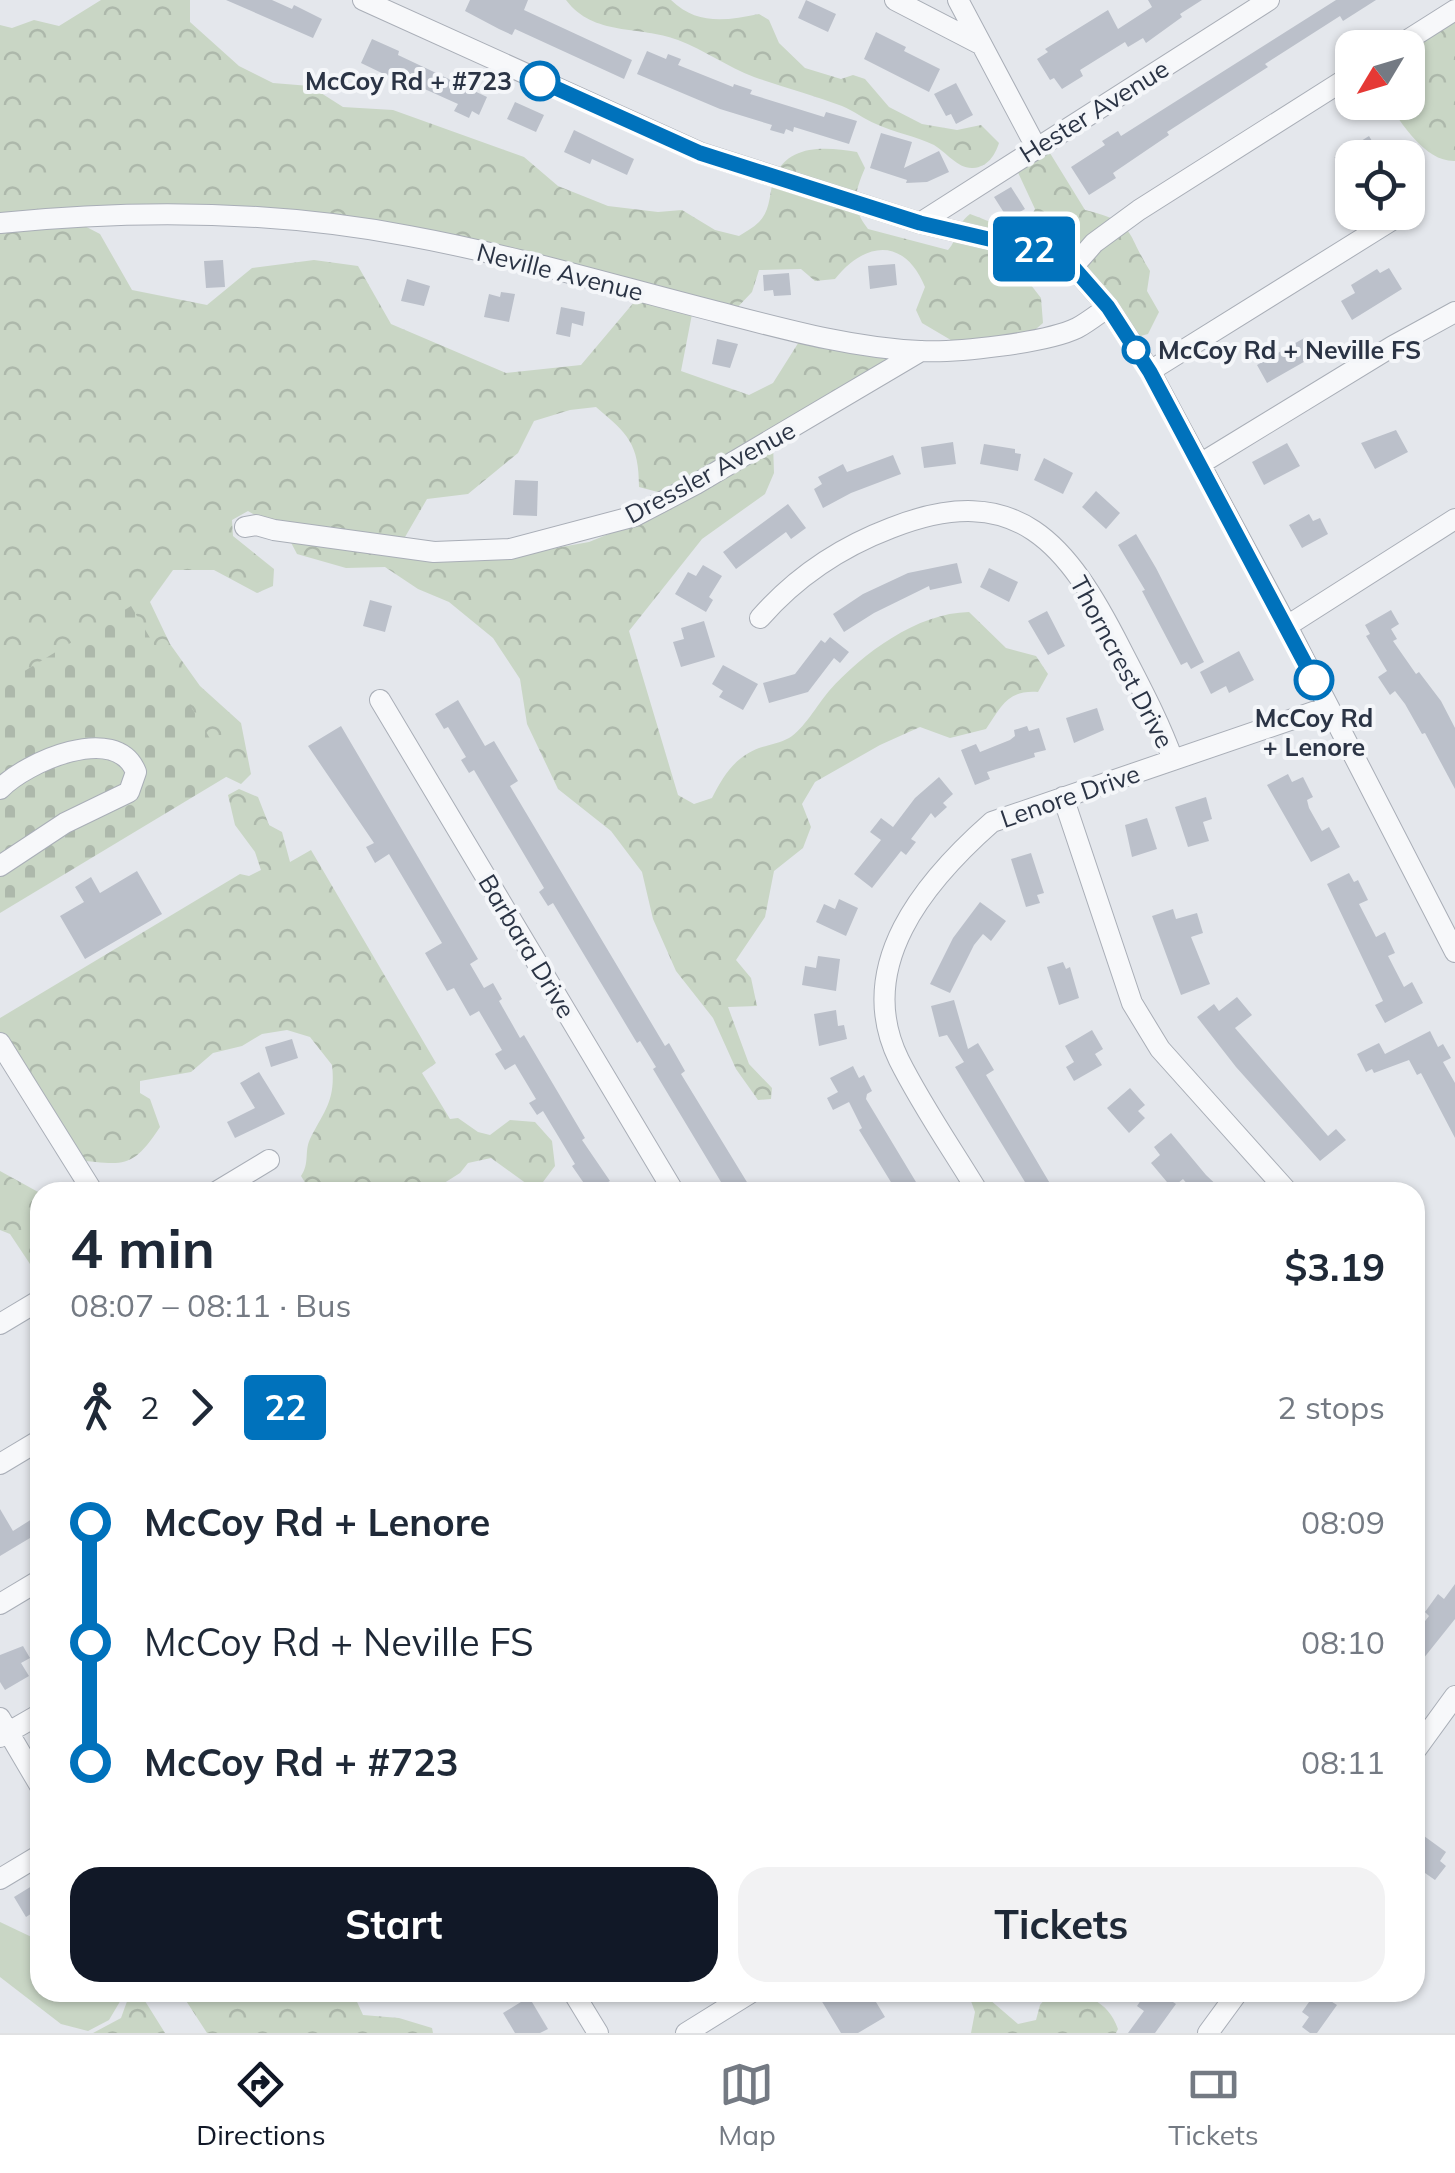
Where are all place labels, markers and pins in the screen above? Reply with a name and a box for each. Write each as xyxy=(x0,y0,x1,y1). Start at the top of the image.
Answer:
marker: McCoy Rd + #723 xyxy=(521,62,559,100)
place label: McCoy Rd + #723 xyxy=(305,65,512,96)
place label: McCoy Rd + Neville FS xyxy=(1158,334,1421,365)
marker: McCoy Rd + Neville FS xyxy=(1123,337,1149,363)
marker: McCoy Rd + Lenore xyxy=(1295,661,1333,699)
place label: McCoy Rd + Lenore xyxy=(1255,702,1373,762)

